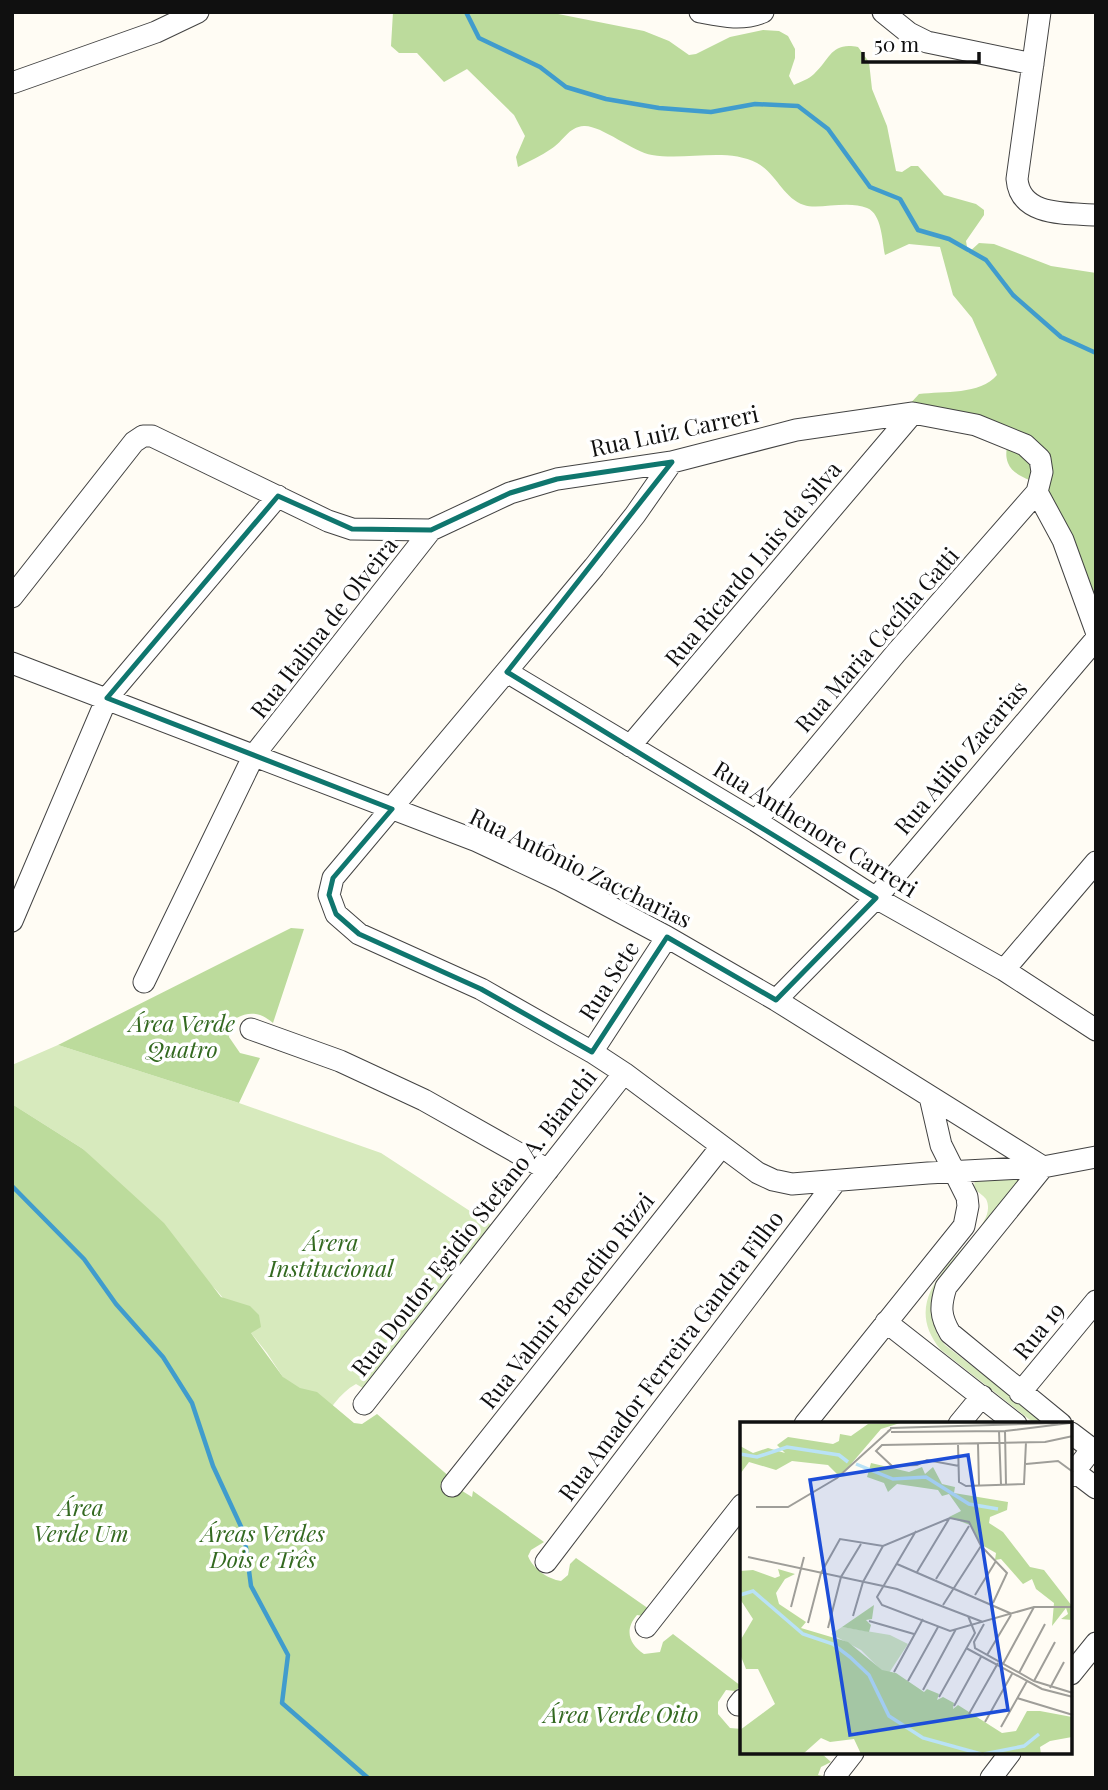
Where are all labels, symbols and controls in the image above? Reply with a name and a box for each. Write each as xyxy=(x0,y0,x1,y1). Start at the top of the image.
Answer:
scale bar xyxy=(863,21,978,65)
text: 50 m xyxy=(874,29,920,57)
street label: Rua Luiz Carreri xyxy=(587,397,761,463)
street label: Rua Ricardo Luis da Silva xyxy=(657,453,848,672)
street label: Rua Italina de Olveira xyxy=(243,530,404,724)
street label: Rua Maria Cecília Gatti xyxy=(787,540,965,738)
street label: Rua Atilio Zacarias xyxy=(886,674,1034,840)
street label: Rua Anthenore Carreri xyxy=(708,753,924,904)
street label: Rua Antônio Zaccharias xyxy=(465,800,697,934)
street label: Rua Sete xyxy=(571,934,645,1026)
park label: Área Verde Quatro xyxy=(127,1007,235,1064)
street label: Rua Doutor Egidio Stefano A. Bianchi xyxy=(343,1062,603,1382)
street label: Rua Valmir Benedito Rizzi xyxy=(472,1185,660,1414)
street label: Rua Amador Ferreira Gandra Filho xyxy=(550,1203,790,1507)
park label: Árera Institucional xyxy=(267,1226,395,1283)
street label: Rua 19 xyxy=(1005,1295,1071,1365)
inset map xyxy=(740,1422,1073,1755)
park label: Área Verde Um xyxy=(33,1491,129,1548)
park label: Áreas Verdes Dois e Três xyxy=(199,1517,325,1574)
park label: Área Verde Oito xyxy=(542,1698,698,1729)

